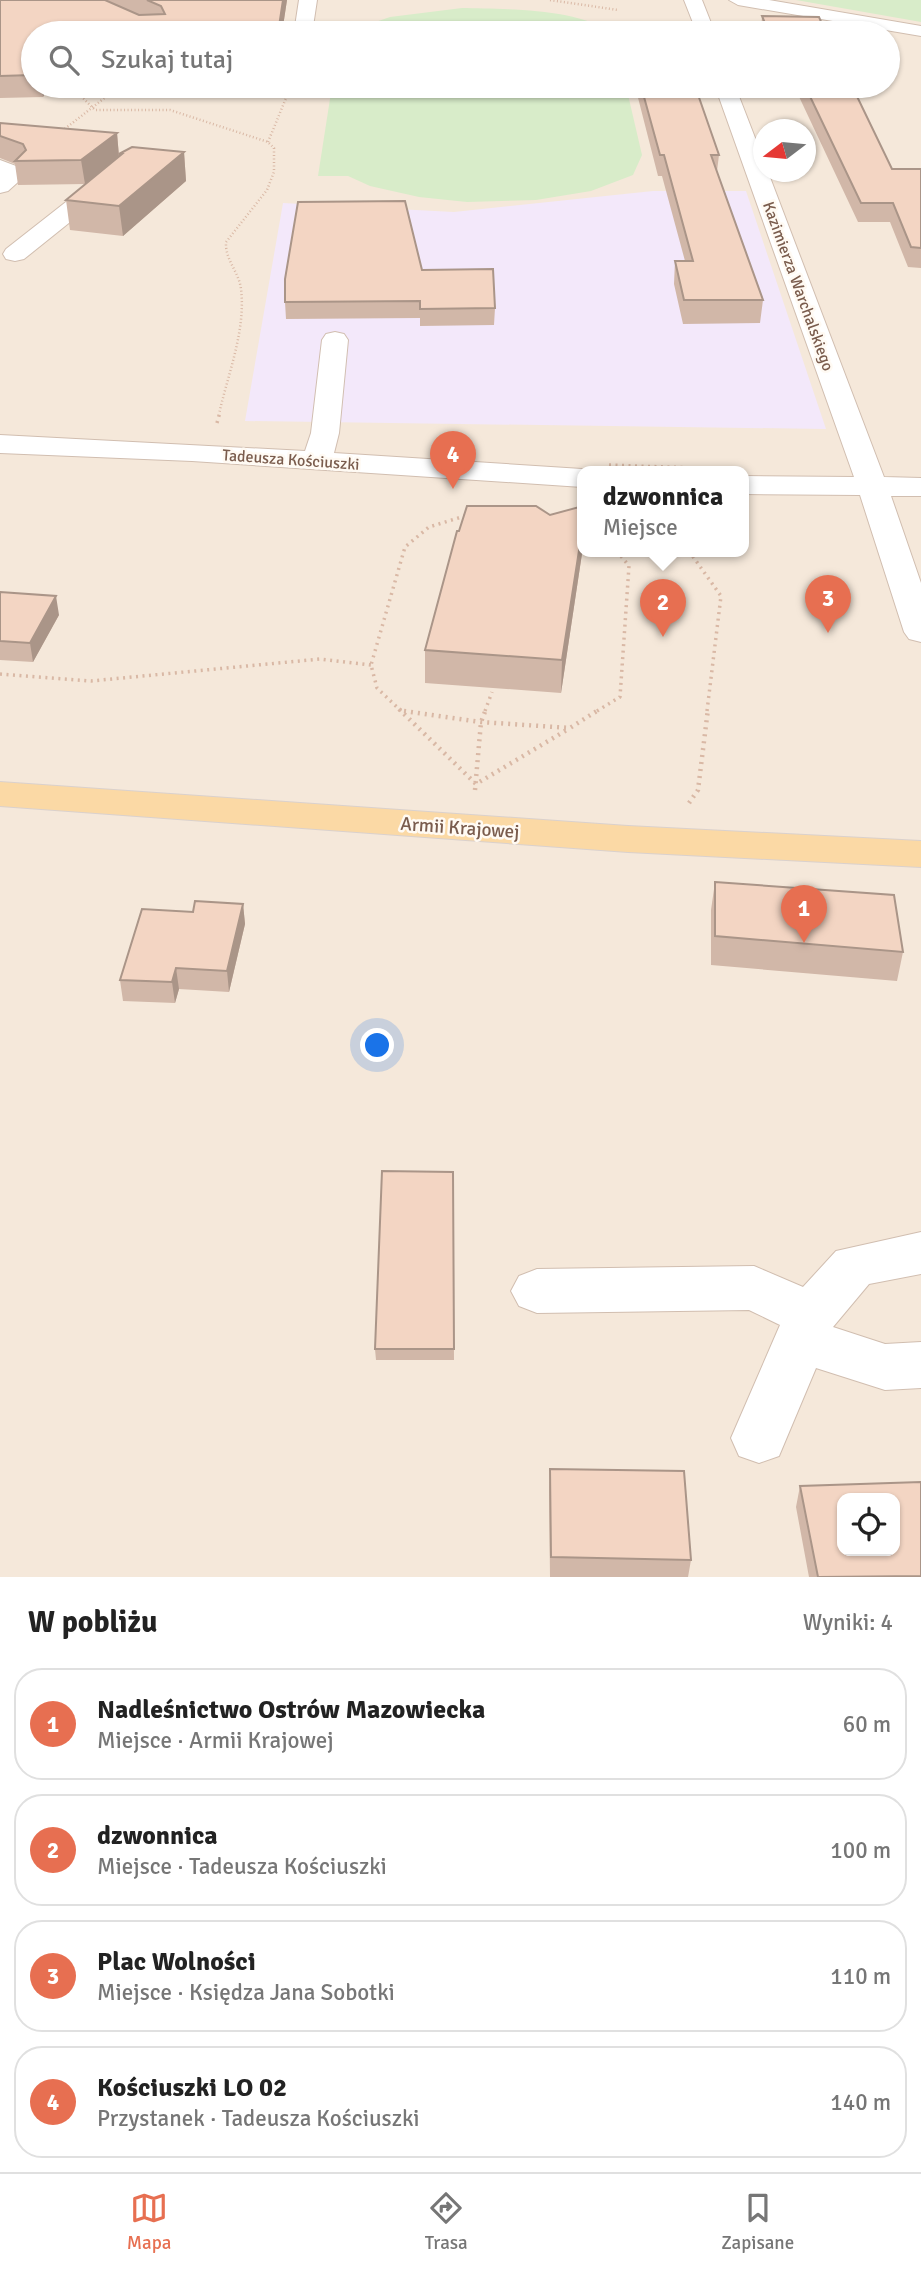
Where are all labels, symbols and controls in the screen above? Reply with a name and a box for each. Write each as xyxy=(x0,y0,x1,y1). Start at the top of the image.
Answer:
search box xyxy=(21,21,900,98)
icon: search xyxy=(45,41,83,79)
text: Szukaj tutaj xyxy=(101,44,233,76)
north arrow xyxy=(753,119,816,182)
street label: Kazimierza Warchalskiego xyxy=(758,199,838,374)
pin: 4 xyxy=(430,431,476,489)
street label: Tadeusza Kościuszki xyxy=(222,445,360,475)
popup xyxy=(577,466,749,557)
text: dzwonnica xyxy=(603,481,723,513)
text: Miejsce xyxy=(603,513,678,542)
pin: 3 xyxy=(805,575,851,633)
pin: 2 xyxy=(640,579,686,637)
street label: Armii Krajowej xyxy=(400,812,520,844)
pin: 1 xyxy=(781,885,827,943)
your location xyxy=(360,1028,394,1062)
map controls xyxy=(837,1493,900,1556)
button: locate xyxy=(837,1493,900,1556)
text: W pobliżu xyxy=(28,1604,157,1641)
text: Wyniki: 4 xyxy=(803,1608,893,1637)
text: Nadleśnictwo Ostrów Mazowiecka xyxy=(97,1694,485,1726)
text: 1 xyxy=(47,1710,59,1739)
text: 60 m xyxy=(843,1710,891,1739)
text: Miejsce · Armii Krajowej xyxy=(97,1726,334,1755)
text: dzwonnica xyxy=(97,1820,218,1852)
text: 2 xyxy=(47,1836,59,1865)
text: 100 m xyxy=(830,1836,891,1865)
text: Miejsce · Tadeusza Kościuszki xyxy=(97,1852,387,1881)
text: Plac Wolności xyxy=(97,1946,256,1978)
text: 3 xyxy=(47,1962,59,1991)
text: 110 m xyxy=(830,1962,891,1991)
text: Miejsce · Księdza Jana Sobotki xyxy=(97,1978,395,2007)
text: Kościuszki LO 02 xyxy=(97,2072,287,2104)
text: 4 xyxy=(47,2088,59,2117)
text: 140 m xyxy=(830,2088,891,2117)
text: Przystanek · Tadeusza Kościuszki xyxy=(97,2104,420,2133)
tab: Mapa xyxy=(127,2189,171,2255)
tab: Trasa xyxy=(425,2189,468,2255)
tab: Zapisane xyxy=(721,2189,794,2255)

